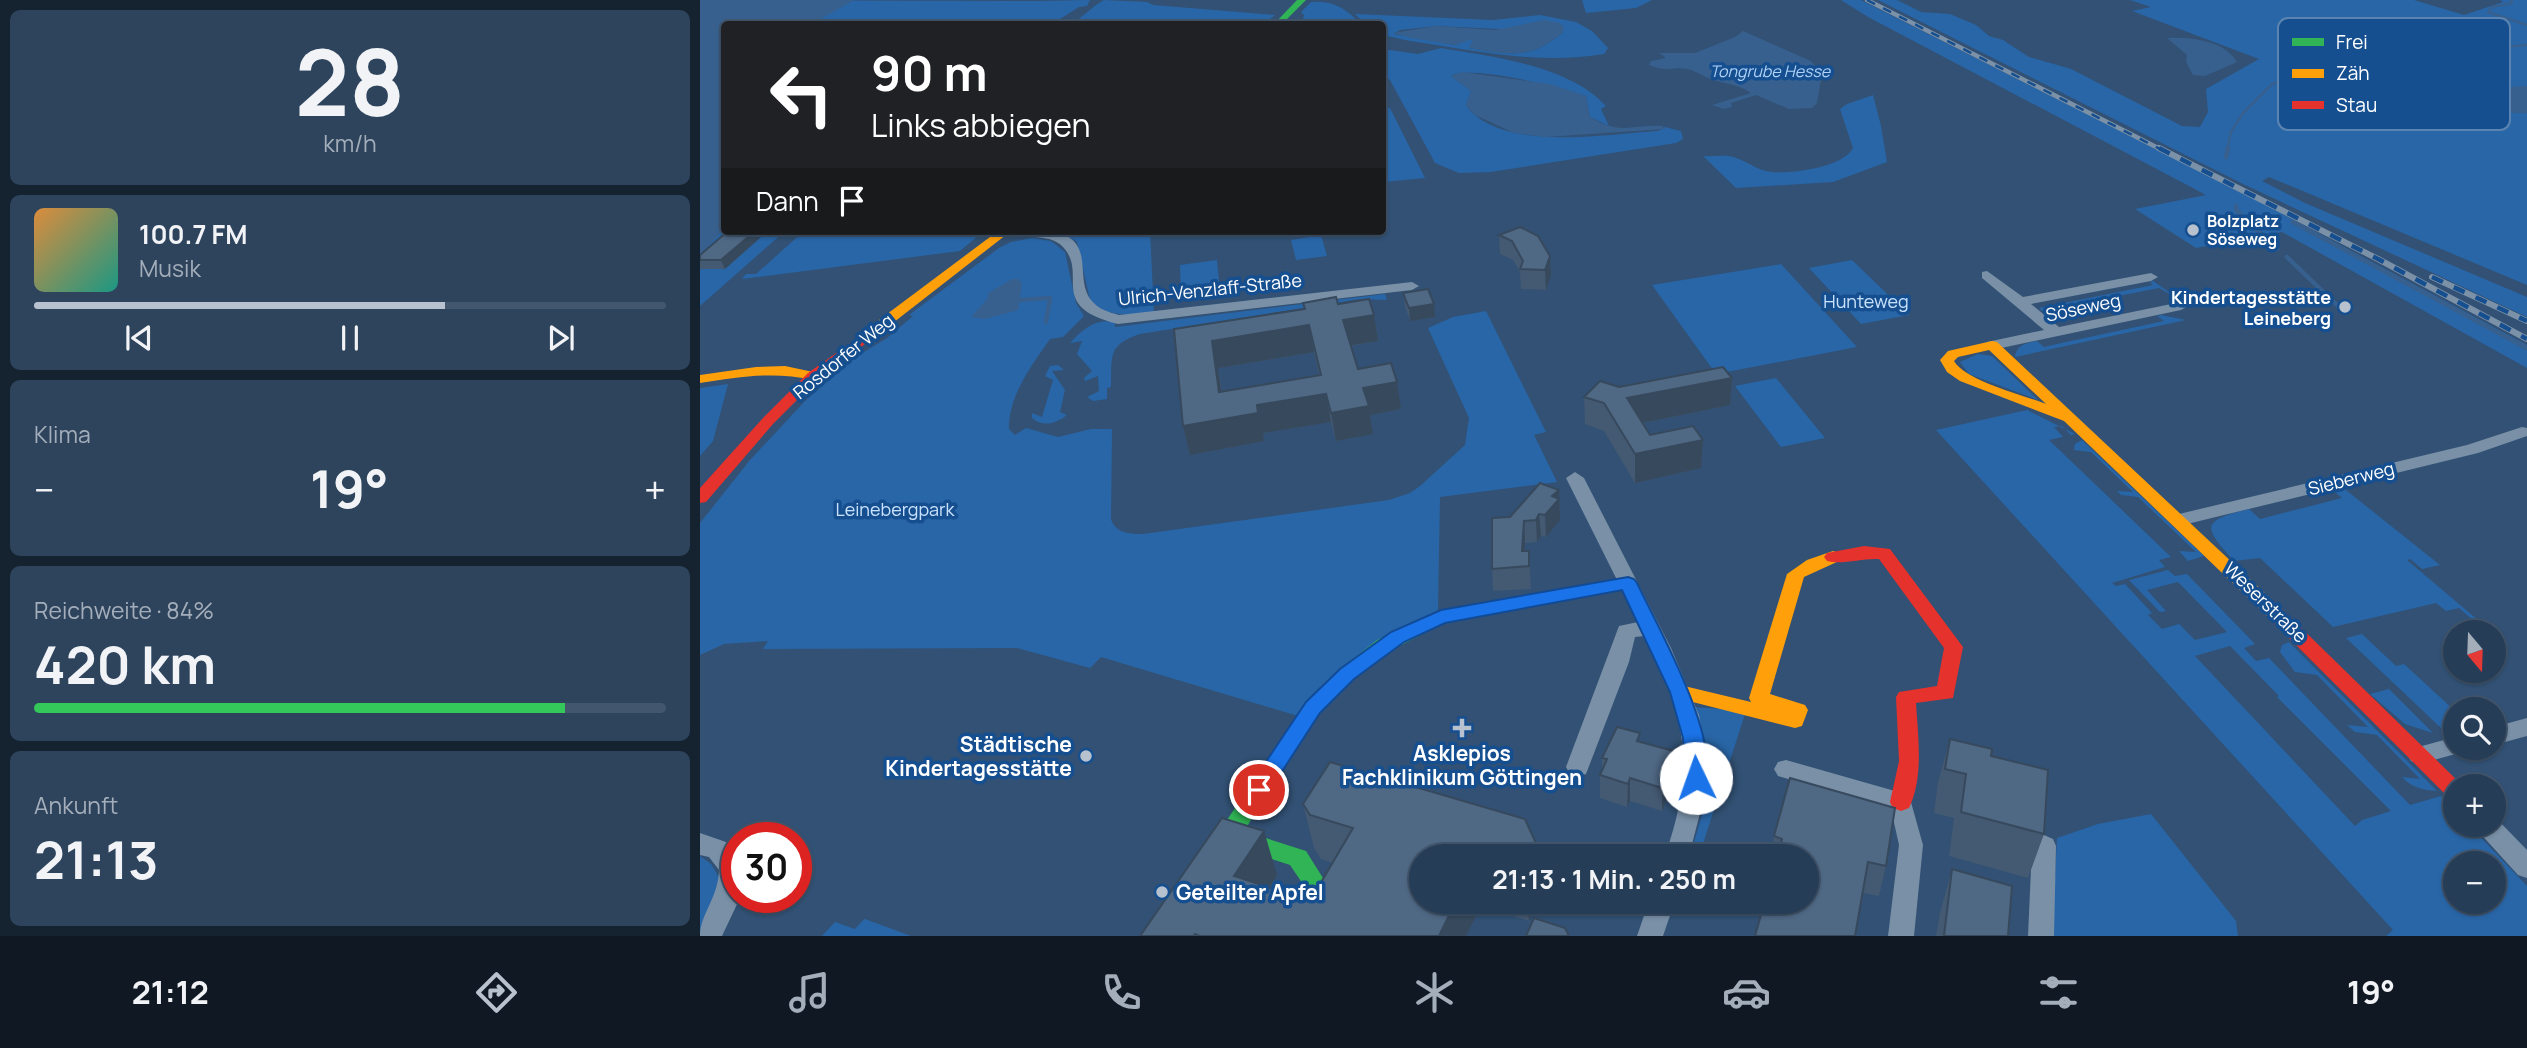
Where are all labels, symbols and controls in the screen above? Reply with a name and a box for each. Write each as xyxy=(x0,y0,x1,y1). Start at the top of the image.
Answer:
legend xyxy=(2278,18,2510,130)
text: 28 xyxy=(295,19,405,143)
text: Frei xyxy=(2336,29,2368,55)
text: 90 m xyxy=(871,39,988,106)
icon: left xyxy=(756,49,847,140)
water label: Tongrube Hesse xyxy=(1710,60,1832,82)
text: Zäh xyxy=(2336,60,2370,86)
text: Stau xyxy=(2336,92,2377,118)
text: Links abbiegen xyxy=(871,103,1091,147)
text: km/h xyxy=(323,127,377,159)
icon: arrive xyxy=(833,182,871,220)
text: Dann xyxy=(756,183,819,219)
place label: Bolzplatz Söseweg xyxy=(2207,210,2279,250)
text: 100.7 FM xyxy=(139,216,247,252)
marker: Bolzplatz Söseweg xyxy=(2185,222,2201,238)
text: Musik xyxy=(139,252,201,284)
street label: Ulrich-Venzlaff-Straße xyxy=(1117,267,1303,311)
place label: Kindertagesstätte Leineberg xyxy=(2171,285,2331,330)
street label: Söseweg xyxy=(2043,287,2123,327)
park label: Hunteweg xyxy=(1823,289,1909,313)
marker: Kindertagesstätte Leineberg xyxy=(2337,299,2353,315)
street label: Rosdorfer Weg xyxy=(788,308,898,404)
icon: previous xyxy=(120,319,158,357)
icon: pause xyxy=(331,319,369,357)
icon: next xyxy=(542,319,580,357)
text: Klima xyxy=(34,418,91,450)
text: 19° xyxy=(310,453,389,524)
street label: Sieberweg xyxy=(2305,456,2397,500)
text: − xyxy=(34,463,55,515)
text: + xyxy=(644,463,666,515)
park label: Leinebergpark xyxy=(835,497,956,521)
street label: Weserstraße xyxy=(2219,556,2313,648)
text: Reichweite · 84% xyxy=(34,594,214,626)
north arrow xyxy=(2443,620,2506,682)
map controls xyxy=(2443,620,2506,914)
text: 420 km xyxy=(34,629,216,700)
button: search xyxy=(2443,697,2506,760)
marker: Asklepios Fachklinikum Göttingen xyxy=(1452,718,1472,738)
place label: Städtische Kindertagesstätte xyxy=(885,730,1072,782)
place label: Asklepios Fachklinikum Göttingen xyxy=(1342,739,1582,791)
position arrow xyxy=(1659,741,1733,815)
marker: Städtische Kindertagesstätte xyxy=(1078,748,1094,764)
pin xyxy=(1229,760,1289,820)
icon: arrive xyxy=(1240,771,1278,809)
button: + xyxy=(2443,774,2506,837)
text: Ankunft xyxy=(34,789,118,821)
speed limit sign: 30 xyxy=(721,822,812,913)
text: 21:13 xyxy=(34,824,159,895)
button: − xyxy=(2443,851,2506,914)
text: 21:13 · 1 Min. · 250 m xyxy=(1492,861,1736,897)
place label: Geteilter Apfel xyxy=(1176,878,1324,906)
marker: Geteilter Apfel xyxy=(1154,884,1170,900)
icon: directions xyxy=(472,968,521,1017)
icon: music xyxy=(785,968,834,1017)
icon: phone xyxy=(1097,968,1146,1017)
icon: climate xyxy=(1410,968,1459,1017)
icon: car xyxy=(1722,968,1771,1017)
icon: filters xyxy=(2034,968,2083,1017)
text: 21:12 xyxy=(132,970,209,1014)
text: 19° xyxy=(2347,970,2395,1014)

